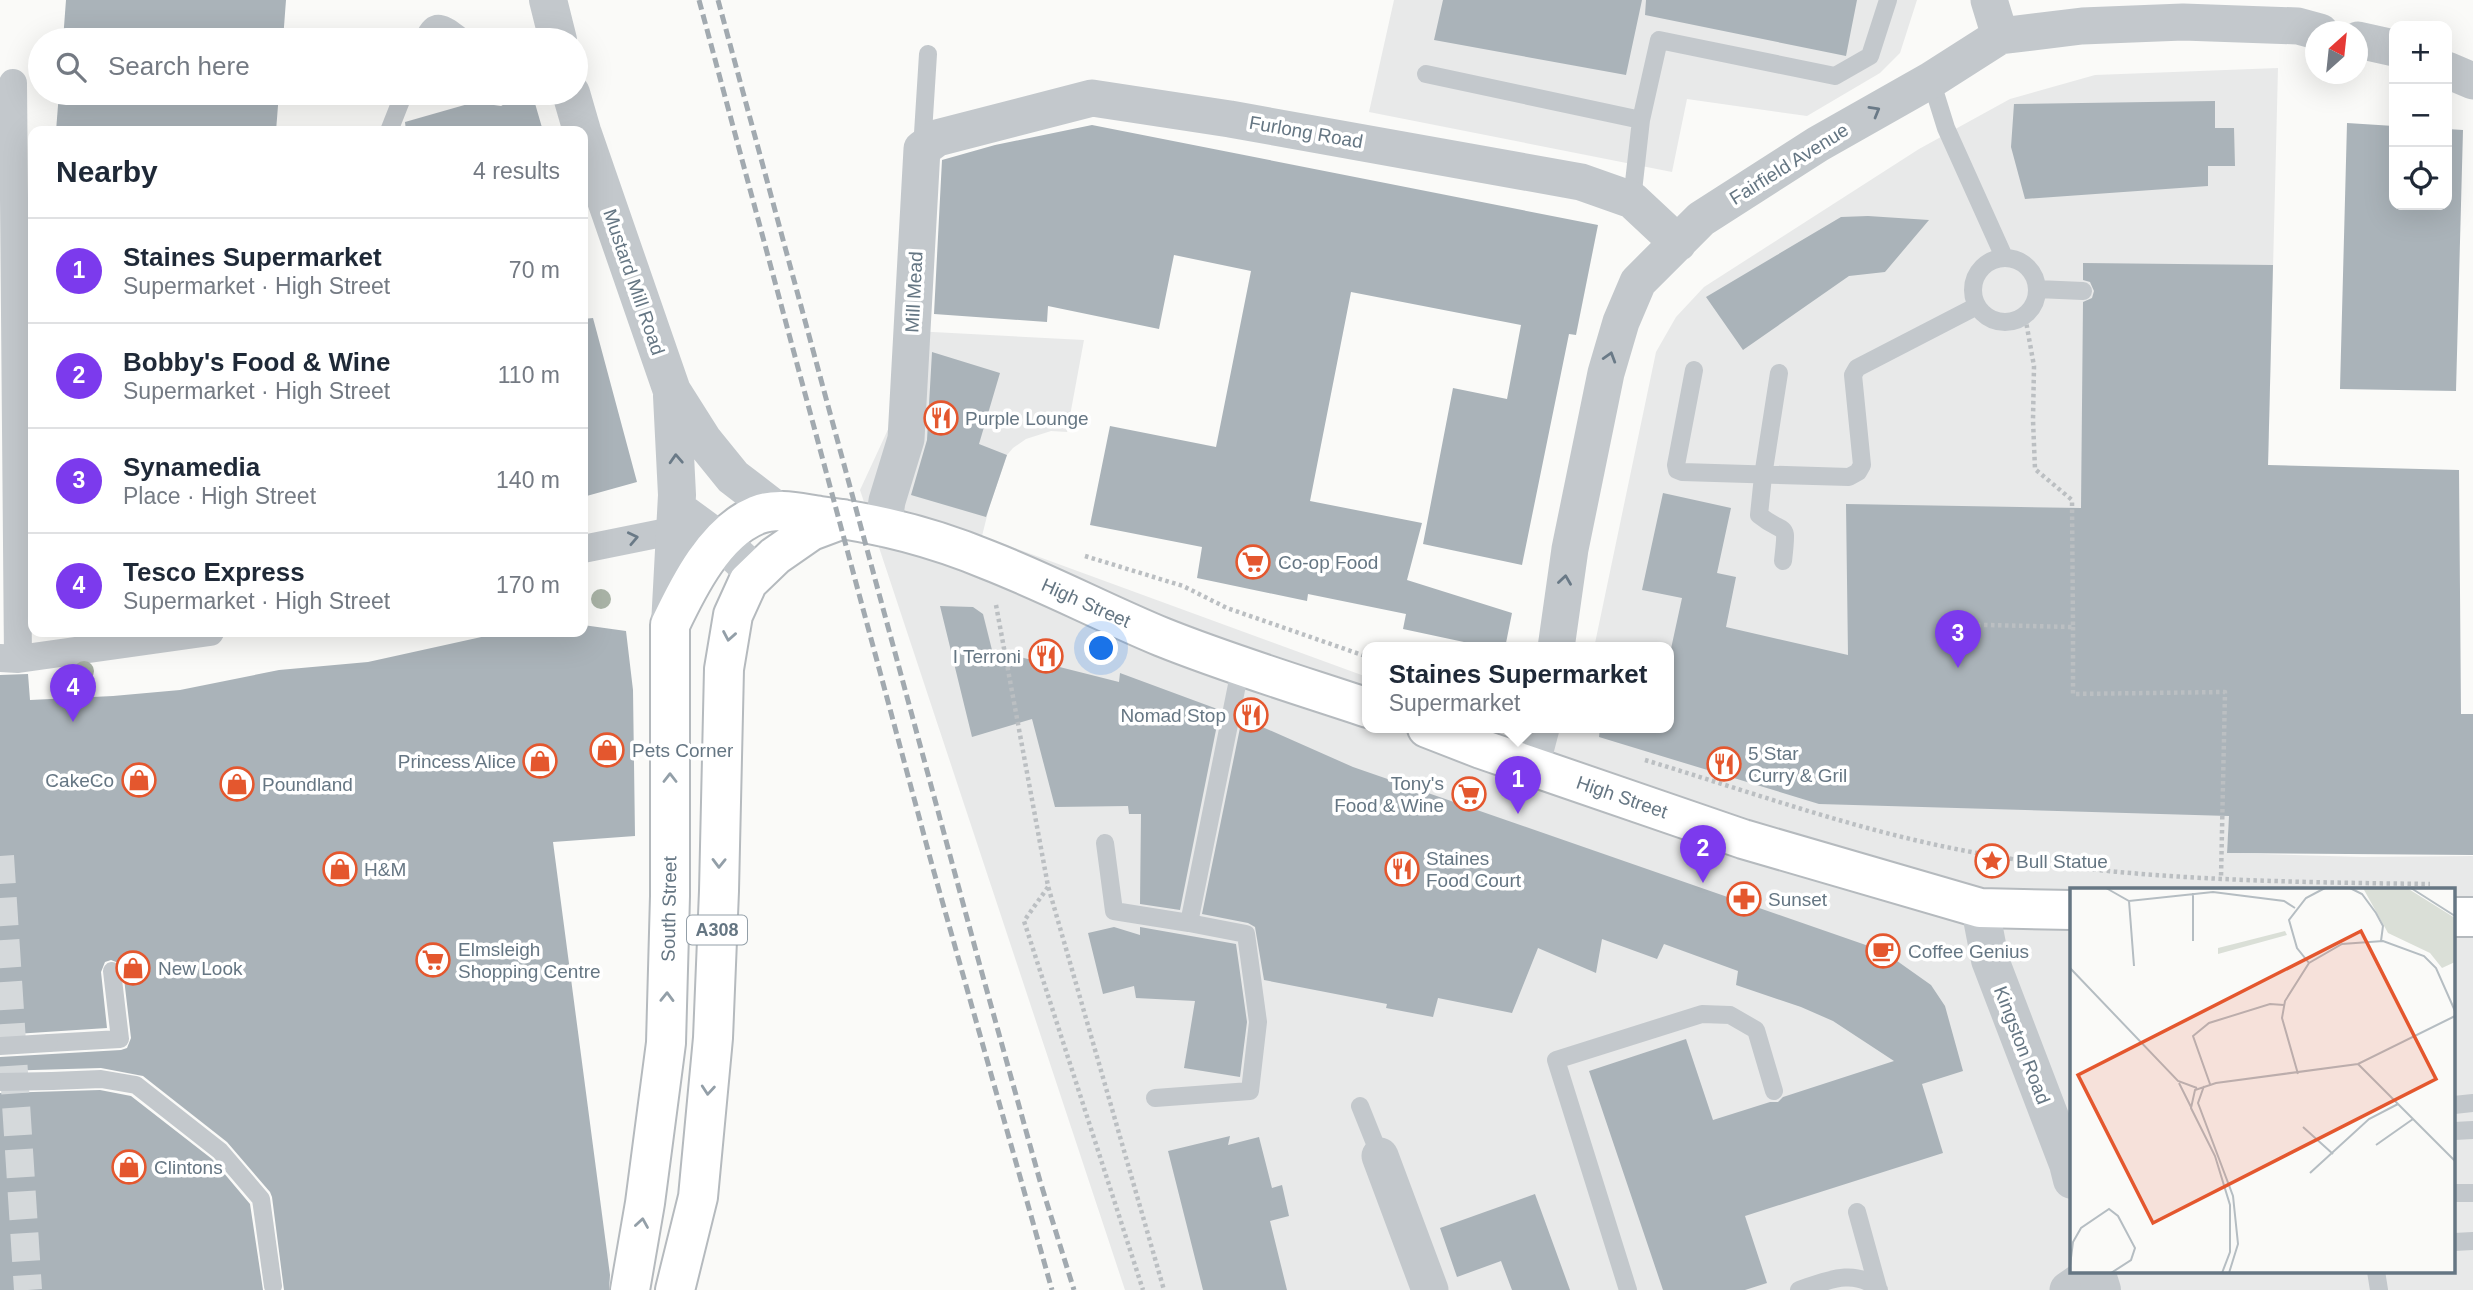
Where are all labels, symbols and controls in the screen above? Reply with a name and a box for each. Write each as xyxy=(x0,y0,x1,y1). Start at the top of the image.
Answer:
north arrow xyxy=(2305,21,2368,84)
map controls xyxy=(2389,21,2452,210)
button: + xyxy=(2389,21,2452,84)
search box xyxy=(28,28,588,105)
icon: search xyxy=(52,48,90,86)
text: Search here xyxy=(108,51,250,81)
button: − xyxy=(2389,84,2452,147)
one-way arrow xyxy=(1868,106,1881,119)
street label: Furlong Road xyxy=(1247,112,1365,152)
street label: Fairfield Avenue xyxy=(1726,119,1852,209)
button: locate xyxy=(2389,147,2452,210)
text: Nearby xyxy=(56,155,158,188)
text: 4 results xyxy=(473,158,560,184)
street label: Mustard Mill Road xyxy=(599,206,669,358)
text: Staines Supermarket xyxy=(123,242,382,272)
street label: Mill Mead xyxy=(901,251,927,333)
text: 1 xyxy=(73,257,85,283)
text: 70 m xyxy=(509,257,560,283)
text: Supermarket · High Street xyxy=(123,273,390,299)
text: Bobby's Food & Wine xyxy=(123,347,390,377)
one-way arrow xyxy=(1602,352,1617,364)
text: 2 xyxy=(73,362,85,388)
text: 110 m xyxy=(498,362,560,388)
text: Supermarket · High Street xyxy=(123,378,390,404)
restaurant icon: Purple Lounge xyxy=(922,399,960,437)
place label: Purple Lounge xyxy=(965,408,1089,429)
text: Synamedia xyxy=(123,452,260,482)
one-way arrow xyxy=(669,453,684,464)
text: 3 xyxy=(73,467,85,493)
text: 140 m xyxy=(496,467,560,493)
text: Place · High Street xyxy=(123,483,316,509)
one-way arrow xyxy=(627,531,639,546)
supermarket icon: Co-op Food xyxy=(1234,543,1272,581)
place label: Co-op Food xyxy=(1278,552,1378,573)
text: Tesco Express xyxy=(123,557,305,587)
text: 4 xyxy=(73,572,85,598)
text: 170 m xyxy=(496,572,560,598)
street label: High Street xyxy=(1038,574,1134,632)
one-way arrow xyxy=(1558,574,1573,586)
text: Supermarket · High Street xyxy=(123,588,390,614)
pin: 3 xyxy=(1935,610,1981,668)
one-way arrow xyxy=(723,630,738,642)
your location xyxy=(1084,631,1118,665)
restaurant icon: I Terroni xyxy=(1027,637,1065,675)
popup xyxy=(1362,642,1674,733)
place label: I Terroni xyxy=(953,646,1021,667)
text: Staines Supermarket xyxy=(1389,659,1647,689)
pin: 4 xyxy=(50,664,96,722)
text: Supermarket xyxy=(1389,690,1520,716)
restaurant icon: Nomad Stop xyxy=(1232,696,1270,734)
place label: Nomad Stop xyxy=(1120,705,1226,726)
shop icon: Pets Corner xyxy=(588,731,626,769)
place label: Pets Corner xyxy=(632,740,734,761)
shop icon: Princess Alice xyxy=(521,742,559,780)
place label: 5 Star Curry & Gril xyxy=(1748,743,1847,786)
restaurant icon: 5 Star Curry & Gril xyxy=(1705,745,1743,783)
place label: Princess Alice xyxy=(398,751,516,772)
pin: 1 xyxy=(1495,756,1541,814)
shop icon: CakeCo xyxy=(120,761,158,799)
shop icon: Poundland xyxy=(218,765,256,803)
place label: CakeCo xyxy=(45,770,114,791)
street label: High Street xyxy=(1574,772,1671,823)
one-way arrow xyxy=(662,773,678,783)
place label: Tony's Food & Wine xyxy=(1334,773,1444,816)
place label: Poundland xyxy=(262,774,353,795)
supermarket icon: Tony's Food & Wine xyxy=(1450,775,1488,813)
pin: 2 xyxy=(1680,825,1726,883)
place icon: Bull Statue xyxy=(1973,842,2011,880)
place label: Staines Food Court xyxy=(1426,848,1522,891)
shop icon: H&M xyxy=(321,850,359,888)
restaurant icon: Staines Food Court xyxy=(1383,850,1421,888)
place label: Bull Statue xyxy=(2016,851,2108,872)
street label: South Street xyxy=(658,855,680,962)
one-way arrow xyxy=(712,857,727,868)
place label: H&M xyxy=(364,859,406,880)
pharmacy icon: Sunset xyxy=(1725,880,1763,918)
inset map xyxy=(2070,888,2456,1272)
place label: Sunset xyxy=(1768,889,1828,910)
road number: A308 xyxy=(687,916,747,945)
cafe icon: Coffee Genius xyxy=(1864,932,1902,970)
place label: Elmsleigh Shopping Centre xyxy=(458,939,601,982)
supermarket icon: Elmsleigh Shopping Centre xyxy=(414,941,452,979)
place label: Coffee Genius xyxy=(1908,941,2029,962)
shop icon: New Look xyxy=(114,949,152,987)
place label: New Look xyxy=(158,958,243,979)
street label: Kingston Road xyxy=(1990,983,2054,1107)
one-way arrow xyxy=(659,991,675,1002)
one-way arrow xyxy=(701,1084,716,1095)
shop icon: Clintons xyxy=(110,1148,148,1186)
place label: Clintons xyxy=(154,1157,223,1178)
one-way arrow xyxy=(634,1217,649,1229)

